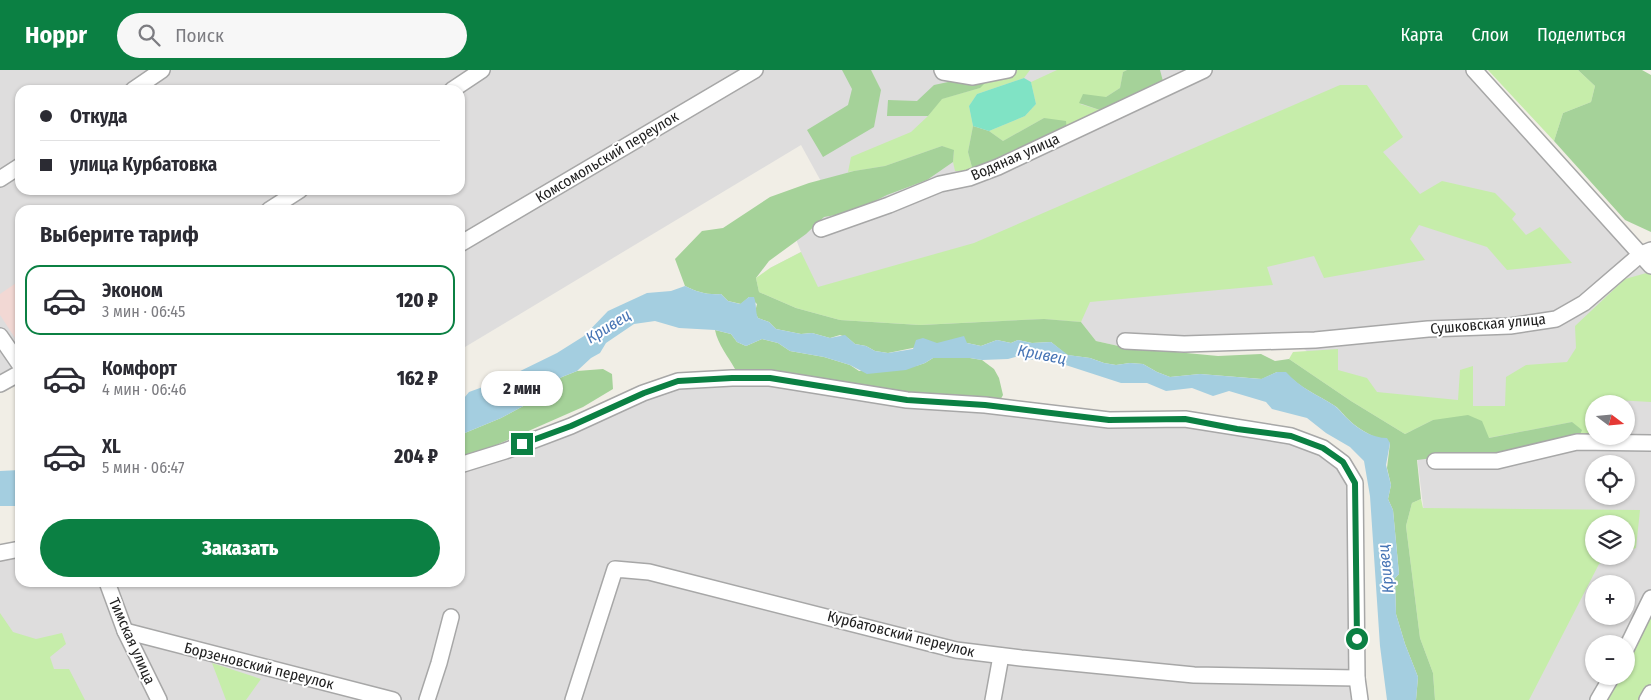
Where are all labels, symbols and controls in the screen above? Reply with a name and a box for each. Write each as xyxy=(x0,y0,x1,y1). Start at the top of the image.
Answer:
search box xyxy=(117,13,467,58)
text: Hoppr xyxy=(25,21,87,49)
icon: search xyxy=(135,21,163,49)
text: Поиск xyxy=(175,24,224,47)
text: Карта xyxy=(1400,24,1443,46)
text: Слои xyxy=(1471,24,1509,46)
text: Поделиться xyxy=(1537,24,1626,46)
text: Откуда xyxy=(70,105,127,128)
street label: Комсомольский переулок xyxy=(532,107,682,207)
street label: Водяная улица xyxy=(968,129,1062,185)
text: улица Курбатовка xyxy=(70,153,217,176)
text: Выберите тариф xyxy=(40,221,199,248)
icon: car xyxy=(42,278,87,323)
text: Эконом xyxy=(102,279,163,302)
text: 120 ₽ xyxy=(396,289,438,312)
text: 3 мин · 06:45 xyxy=(102,302,185,321)
water label: Кривец xyxy=(582,305,634,347)
street label: Сушковская улица xyxy=(1430,310,1546,338)
water label: Кривец xyxy=(1016,340,1068,369)
icon: car xyxy=(42,356,87,401)
text: Комфорт xyxy=(102,357,177,380)
text: 162 ₽ xyxy=(397,367,438,390)
callout: 2 мин xyxy=(481,372,563,406)
text: 2 мин xyxy=(503,379,541,398)
text: 4 мин · 06:46 xyxy=(102,380,187,399)
north arrow xyxy=(1585,395,1635,445)
map controls xyxy=(1585,395,1635,685)
route end xyxy=(511,433,533,455)
icon: car xyxy=(42,434,87,479)
text: XL xyxy=(102,435,121,458)
text: 204 ₽ xyxy=(394,445,438,468)
button: locate xyxy=(1585,455,1635,505)
text: 5 мин · 06:47 xyxy=(102,458,184,477)
button: layers xyxy=(1585,515,1635,565)
button: Заказать xyxy=(40,519,440,577)
water label: Кривец xyxy=(1373,544,1398,594)
button: + xyxy=(1585,575,1635,625)
street label: Тимская улица xyxy=(105,595,159,687)
street label: Курбатовский переулок xyxy=(825,607,977,661)
route start xyxy=(1346,628,1368,650)
button: − xyxy=(1585,635,1635,685)
street label: Борзеновский переулок xyxy=(182,639,336,693)

